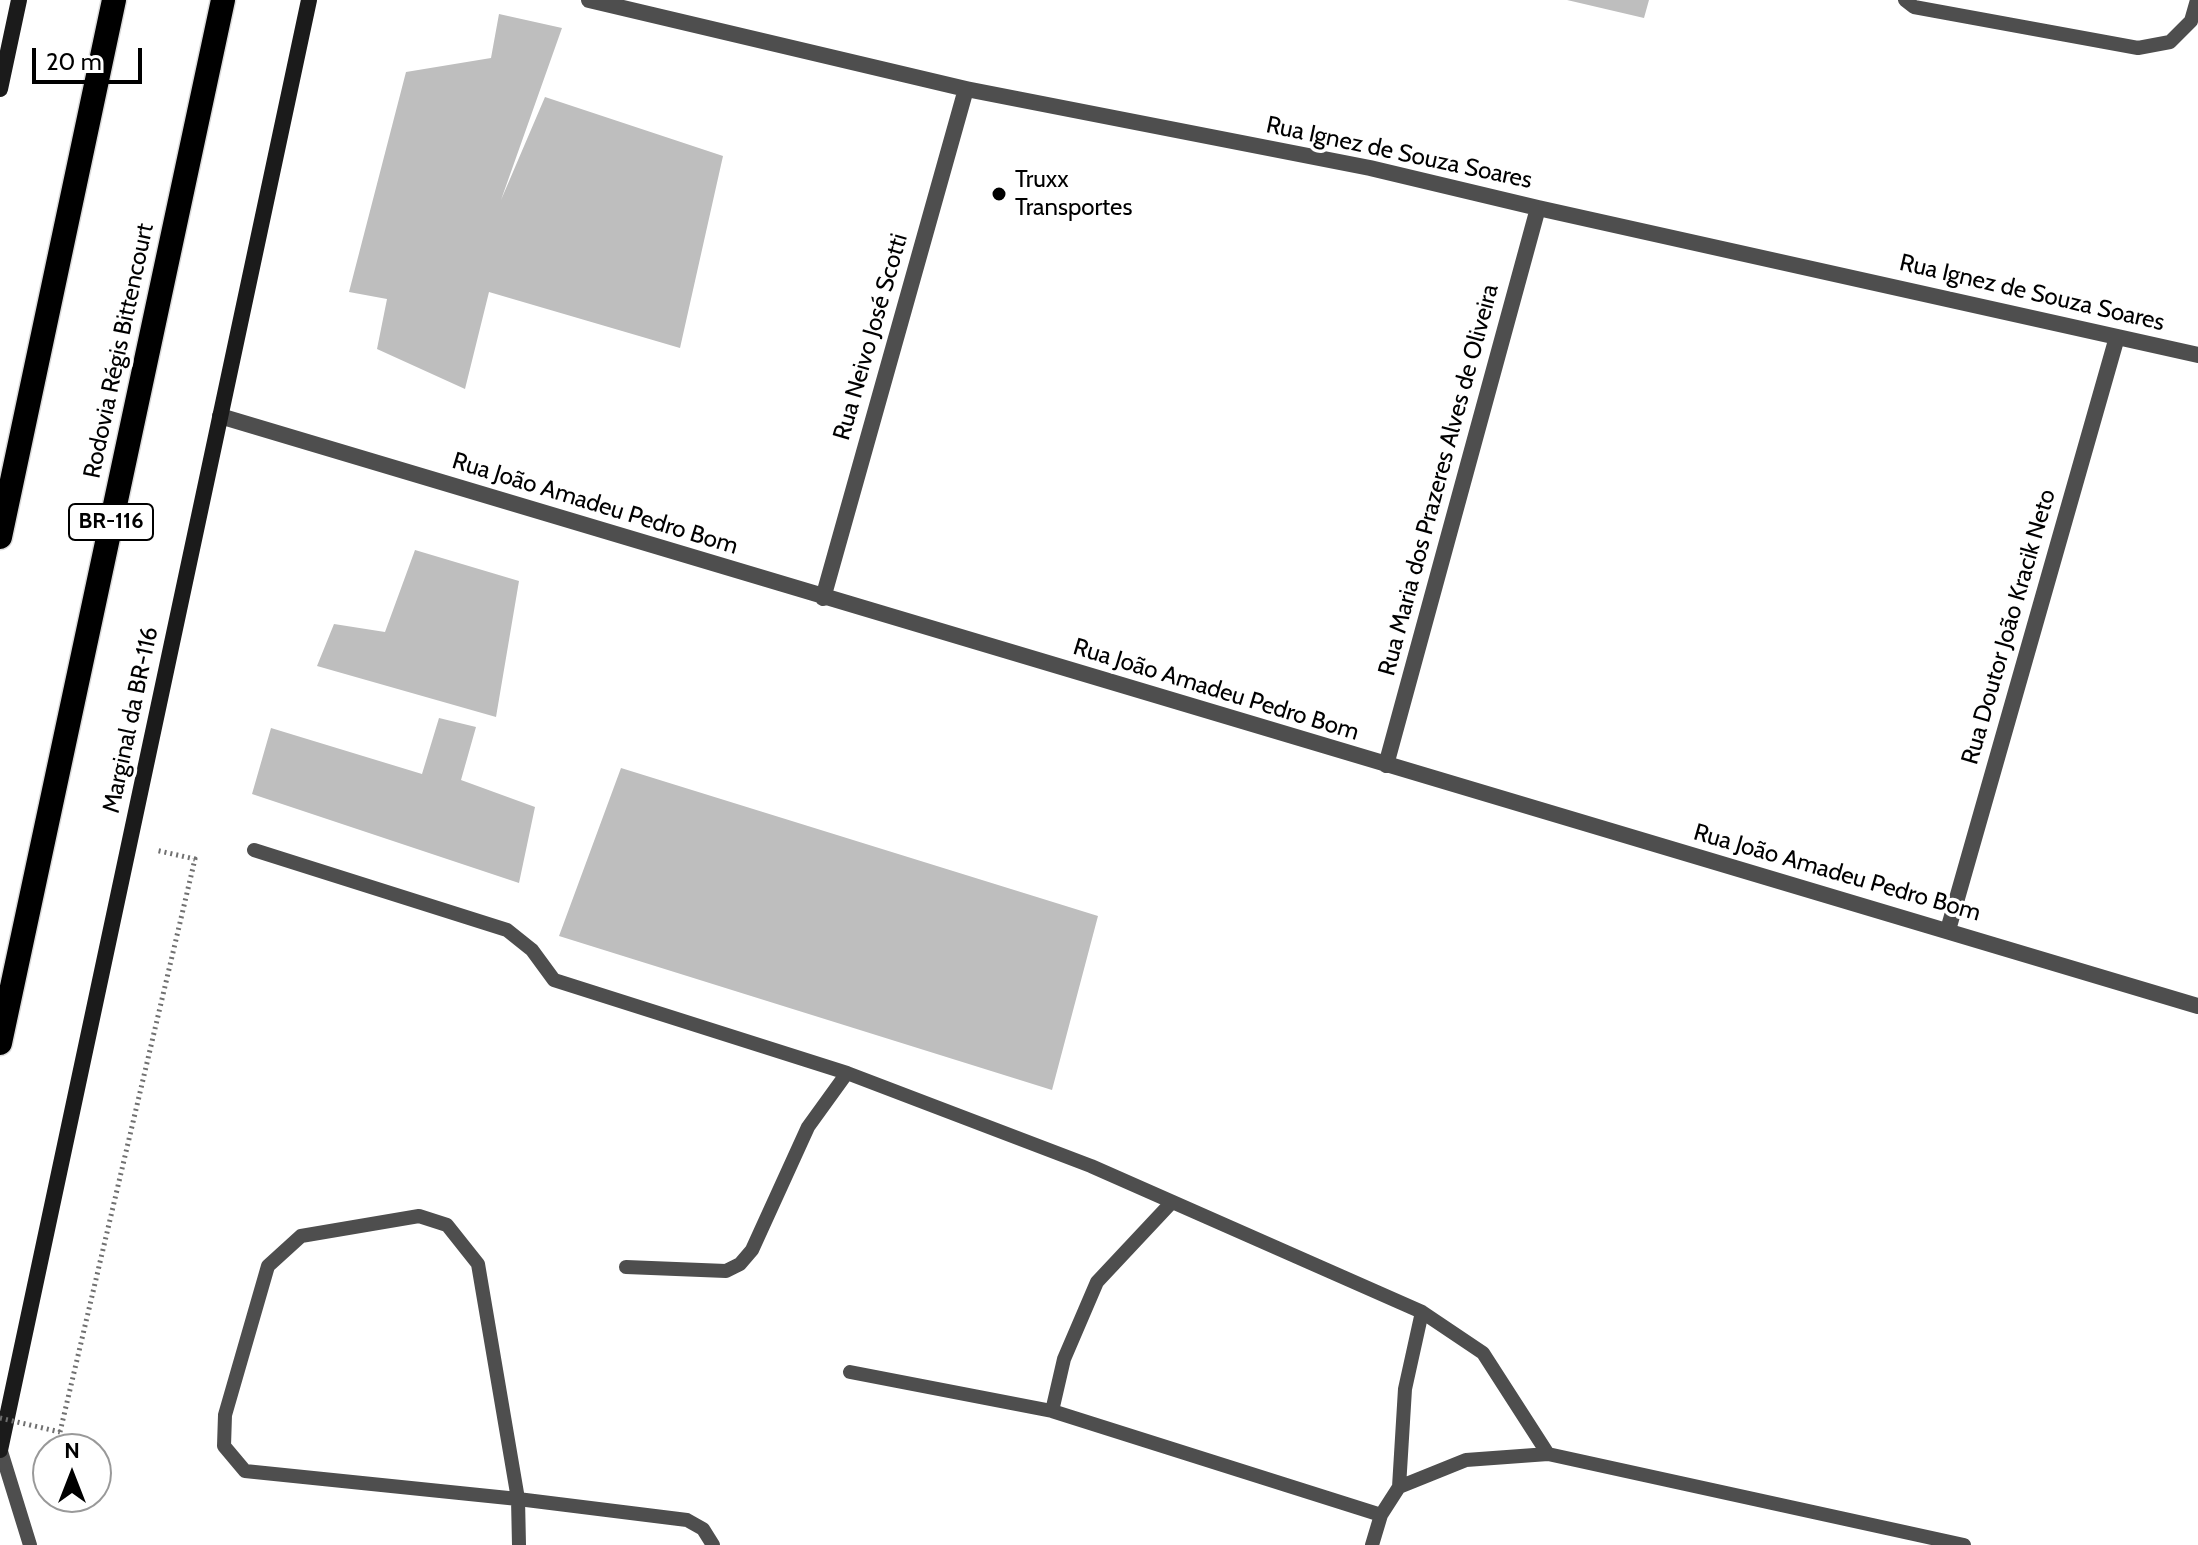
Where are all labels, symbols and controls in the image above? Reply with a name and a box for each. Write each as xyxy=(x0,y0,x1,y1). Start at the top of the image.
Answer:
scale bar xyxy=(36,32,146,82)
text: 20 m xyxy=(46,47,102,76)
street label: Rua Ignez de Souza Soares xyxy=(1263,111,1535,195)
place label: Truxx Transportes xyxy=(1015,166,1132,222)
marker: Truxx Transportes xyxy=(990,185,1008,203)
street label: Rodovia Régis Bittencourt xyxy=(78,221,160,481)
street label: Rua Neivo José Scotti xyxy=(828,230,914,444)
street label: Rua Ignez de Souza Soares xyxy=(1897,248,2167,338)
street label: Rua Maria dos Prazeres Alves de Oliveira xyxy=(1373,281,1505,679)
street label: Rua João Amadeu Pedro Bom xyxy=(449,447,741,561)
street label: Rua Doutor João Kracik Neto xyxy=(1956,486,2062,768)
road number: BR-116 xyxy=(69,504,153,540)
street label: Marginal da BR-116 xyxy=(97,624,165,816)
street label: Rua João Amadeu Pedro Bom xyxy=(1070,633,1362,747)
street label: Rua João Amadeu Pedro Bom xyxy=(1690,818,1984,928)
north arrow xyxy=(32,1433,112,1513)
text: N xyxy=(64,1437,80,1464)

